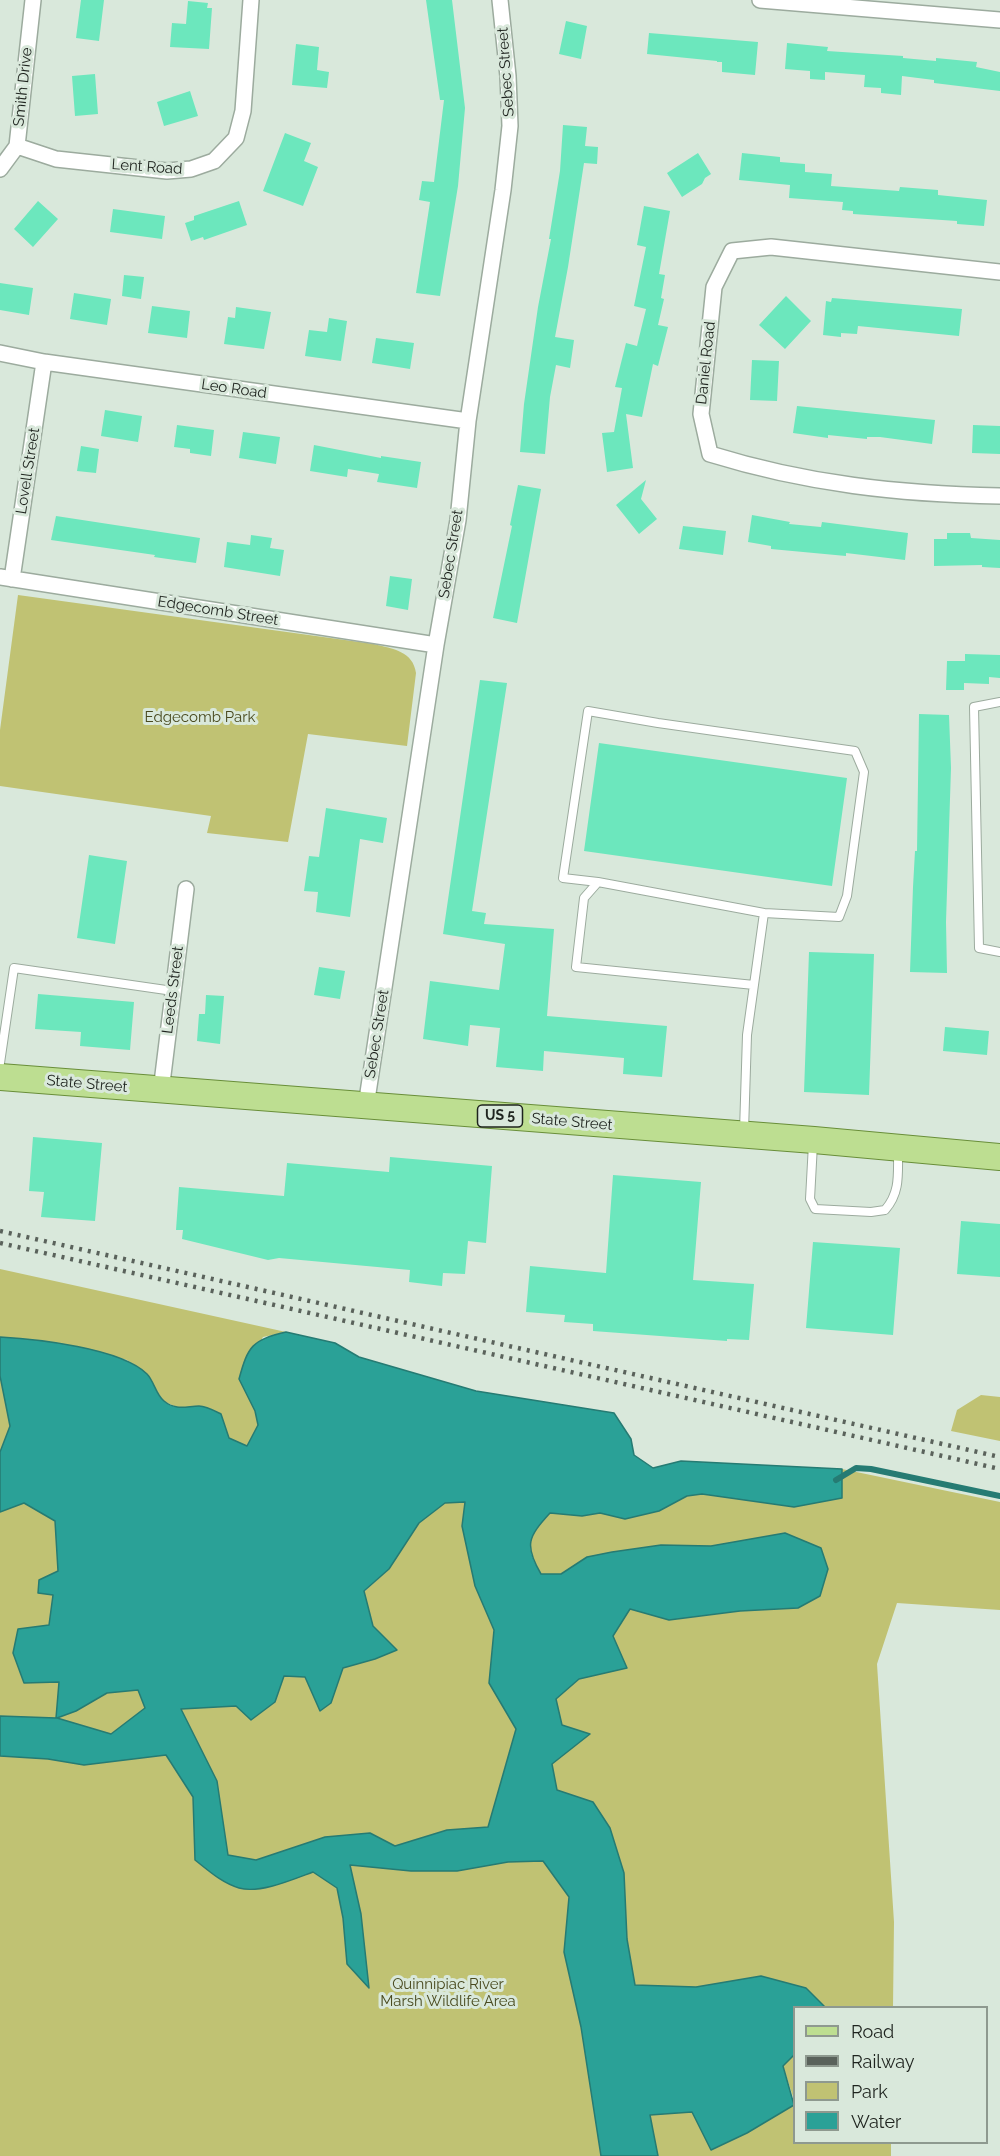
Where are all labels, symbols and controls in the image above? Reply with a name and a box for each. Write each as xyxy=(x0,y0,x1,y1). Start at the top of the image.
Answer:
street label: Sebec Street xyxy=(494,27,518,117)
street label: Smith Drive xyxy=(10,47,36,127)
street label: Lent Road xyxy=(111,156,183,178)
street label: Daniel Road xyxy=(693,321,719,405)
street label: Leo Road xyxy=(200,375,268,403)
street label: Lovell Street xyxy=(12,426,44,516)
street label: Sebec Street xyxy=(435,508,467,600)
street label: Edgecomb Street xyxy=(156,593,280,629)
park label: Edgecomb Park xyxy=(145,708,255,726)
street label: Leeds Street xyxy=(159,945,187,1035)
street label: Sebec Street xyxy=(361,988,393,1080)
street label: State Street xyxy=(46,1071,128,1097)
road number: US 5 xyxy=(478,1105,522,1127)
street label: State Street xyxy=(531,1109,613,1135)
park label: Quinnipiac River Marsh Wildlife Area xyxy=(380,1975,516,2010)
legend xyxy=(793,2006,988,2144)
text: Road xyxy=(851,2021,894,2042)
text: Railway xyxy=(851,2051,915,2072)
text: Park xyxy=(851,2081,888,2102)
text: Water xyxy=(851,2111,901,2132)

